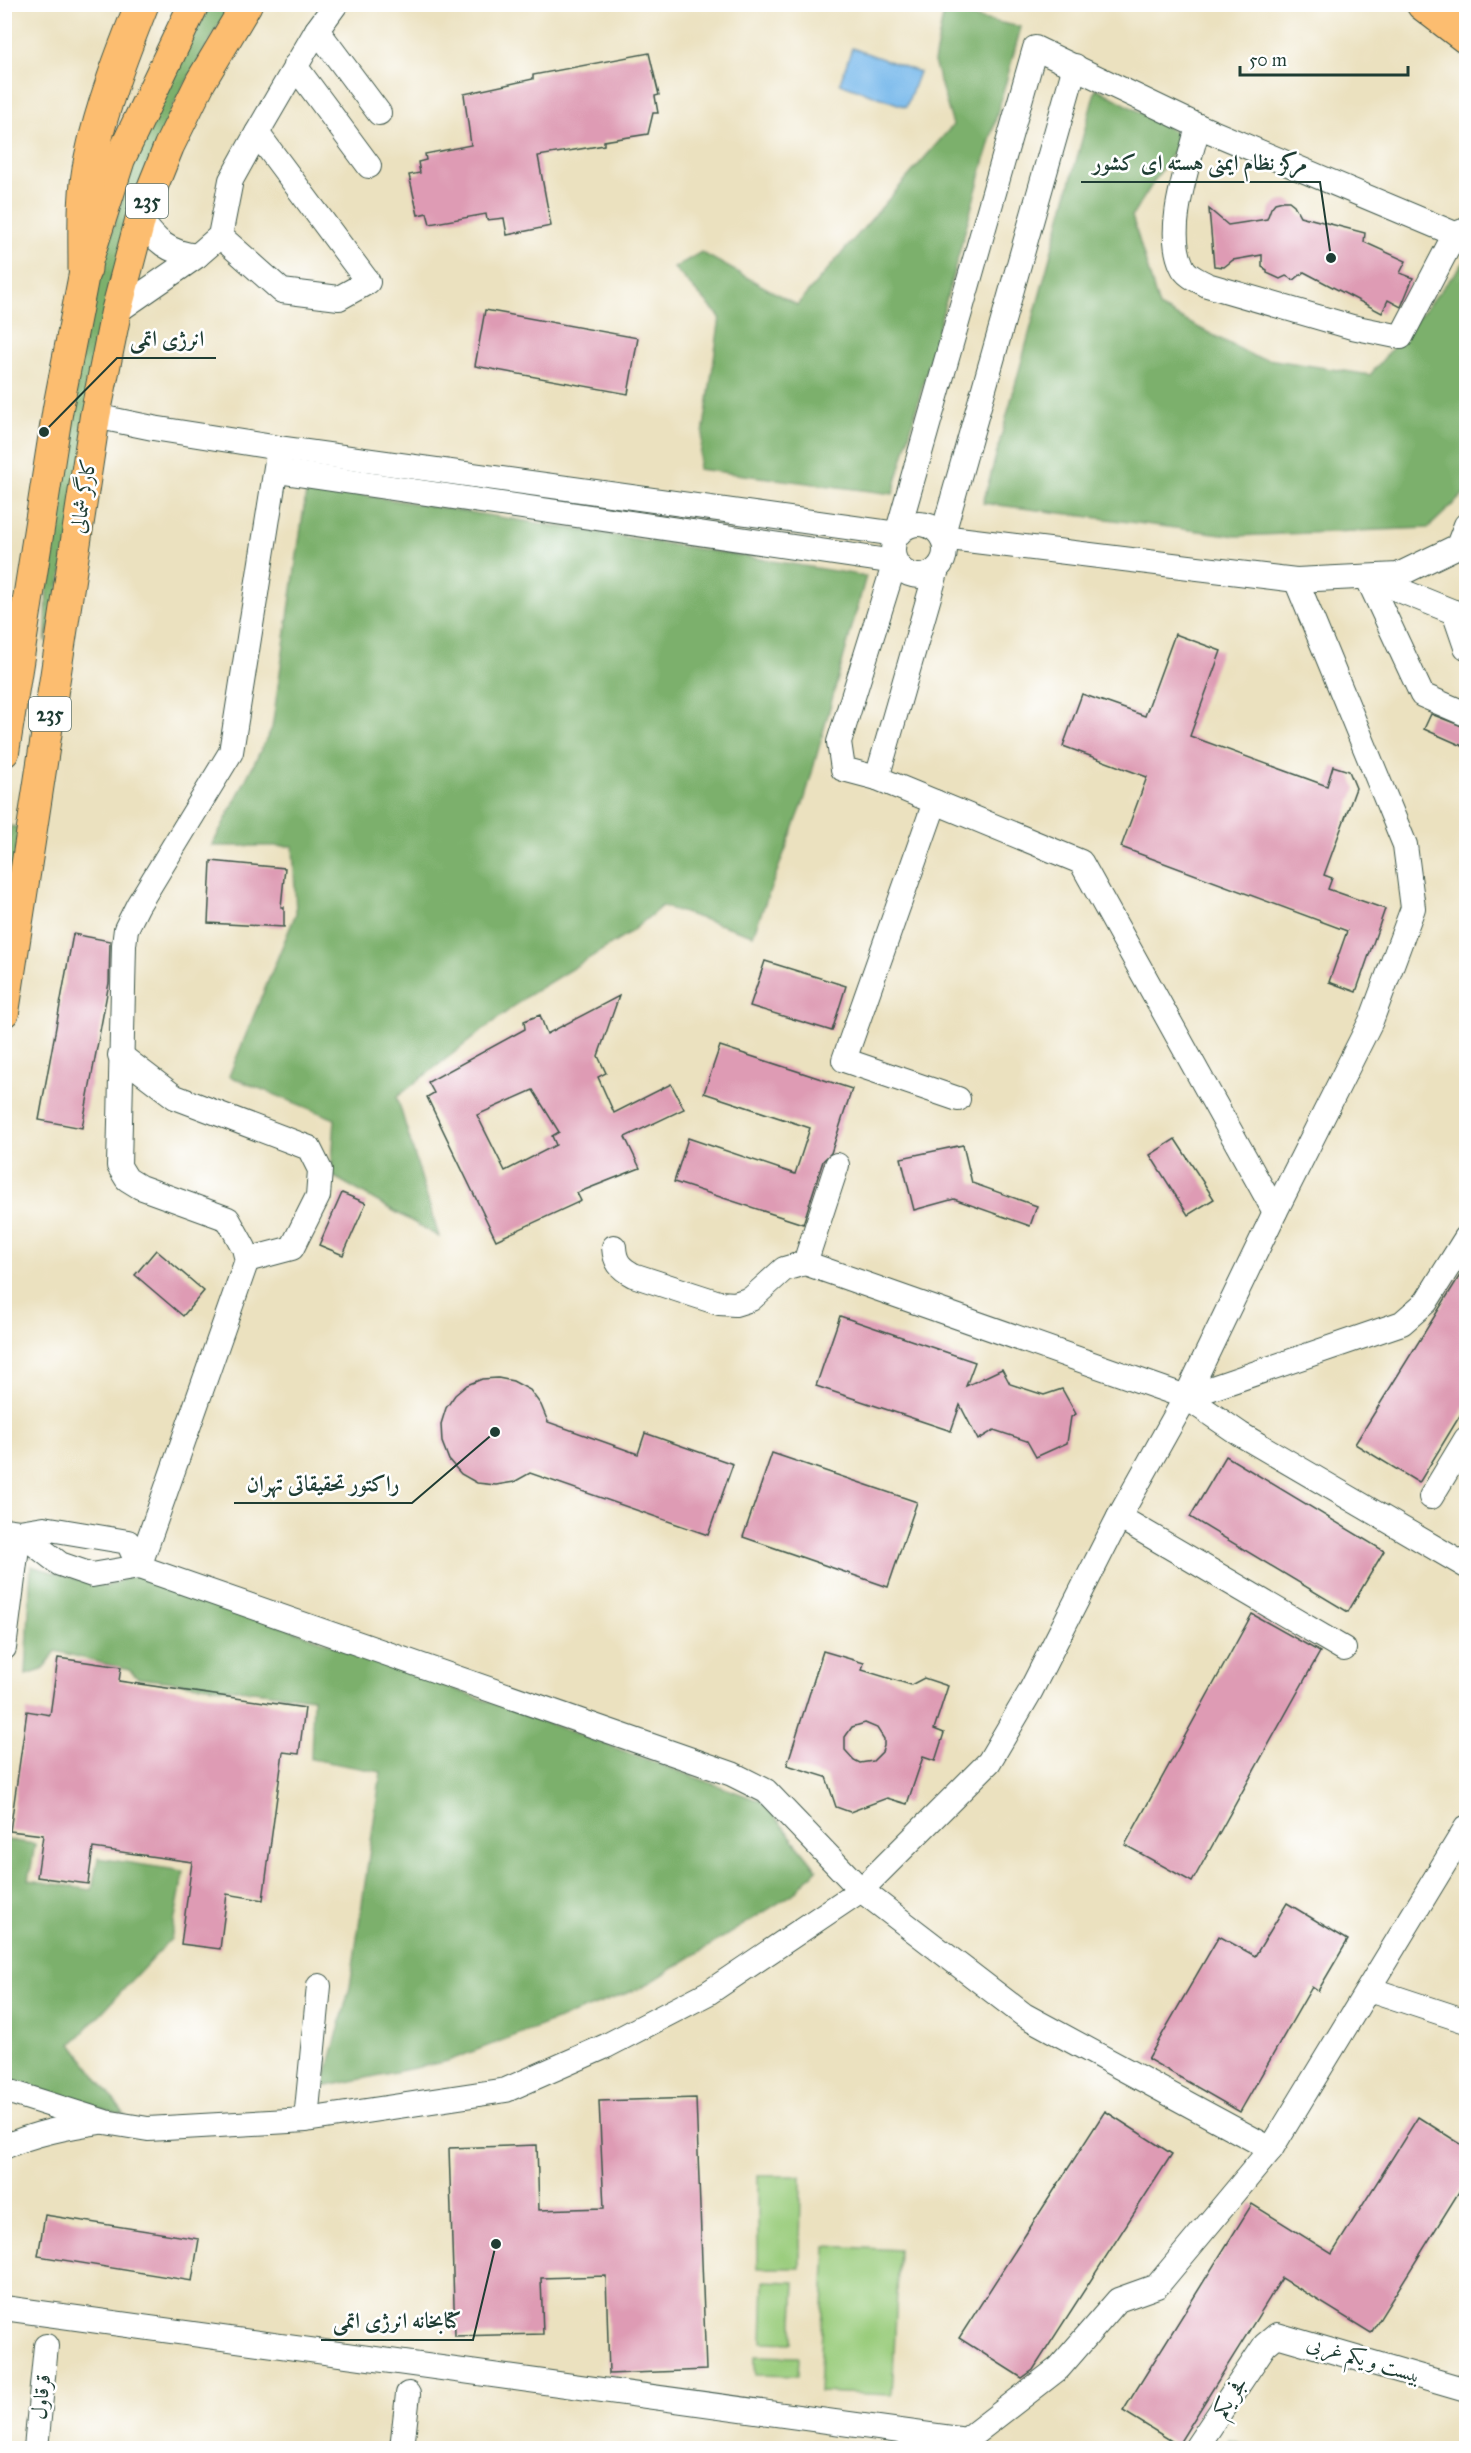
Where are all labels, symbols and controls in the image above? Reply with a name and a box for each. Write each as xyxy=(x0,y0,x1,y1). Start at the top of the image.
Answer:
scale bar xyxy=(1240,39,1408,77)
text: 50 m xyxy=(1249,49,1287,71)
callout: مرکز نظام ایمنی هسته ای کشور xyxy=(1081,142,1320,182)
text: مرکز نظام ایمنی هسته ای کشور xyxy=(1090,149,1307,182)
road number: 235 xyxy=(126,184,168,218)
callout: انرژی اتمی xyxy=(117,318,216,358)
text: انرژی اتمی xyxy=(130,325,204,354)
street label: کارگر شمالی xyxy=(63,457,102,535)
road number: 235 xyxy=(29,697,71,731)
callout: راکتور تحقیقاتی تهران xyxy=(234,1463,412,1503)
text: راکتور تحقیقاتی تهران xyxy=(246,1470,400,1499)
callout: کتابخانه انرژی اتمی xyxy=(321,2300,473,2340)
text: کتابخانه انرژی اتمی xyxy=(333,2307,461,2336)
street label: بیست و یکم غربی xyxy=(1302,2329,1424,2395)
street label: فجر یکم xyxy=(1207,2371,1259,2426)
street label: قرقاول xyxy=(26,2373,56,2421)

